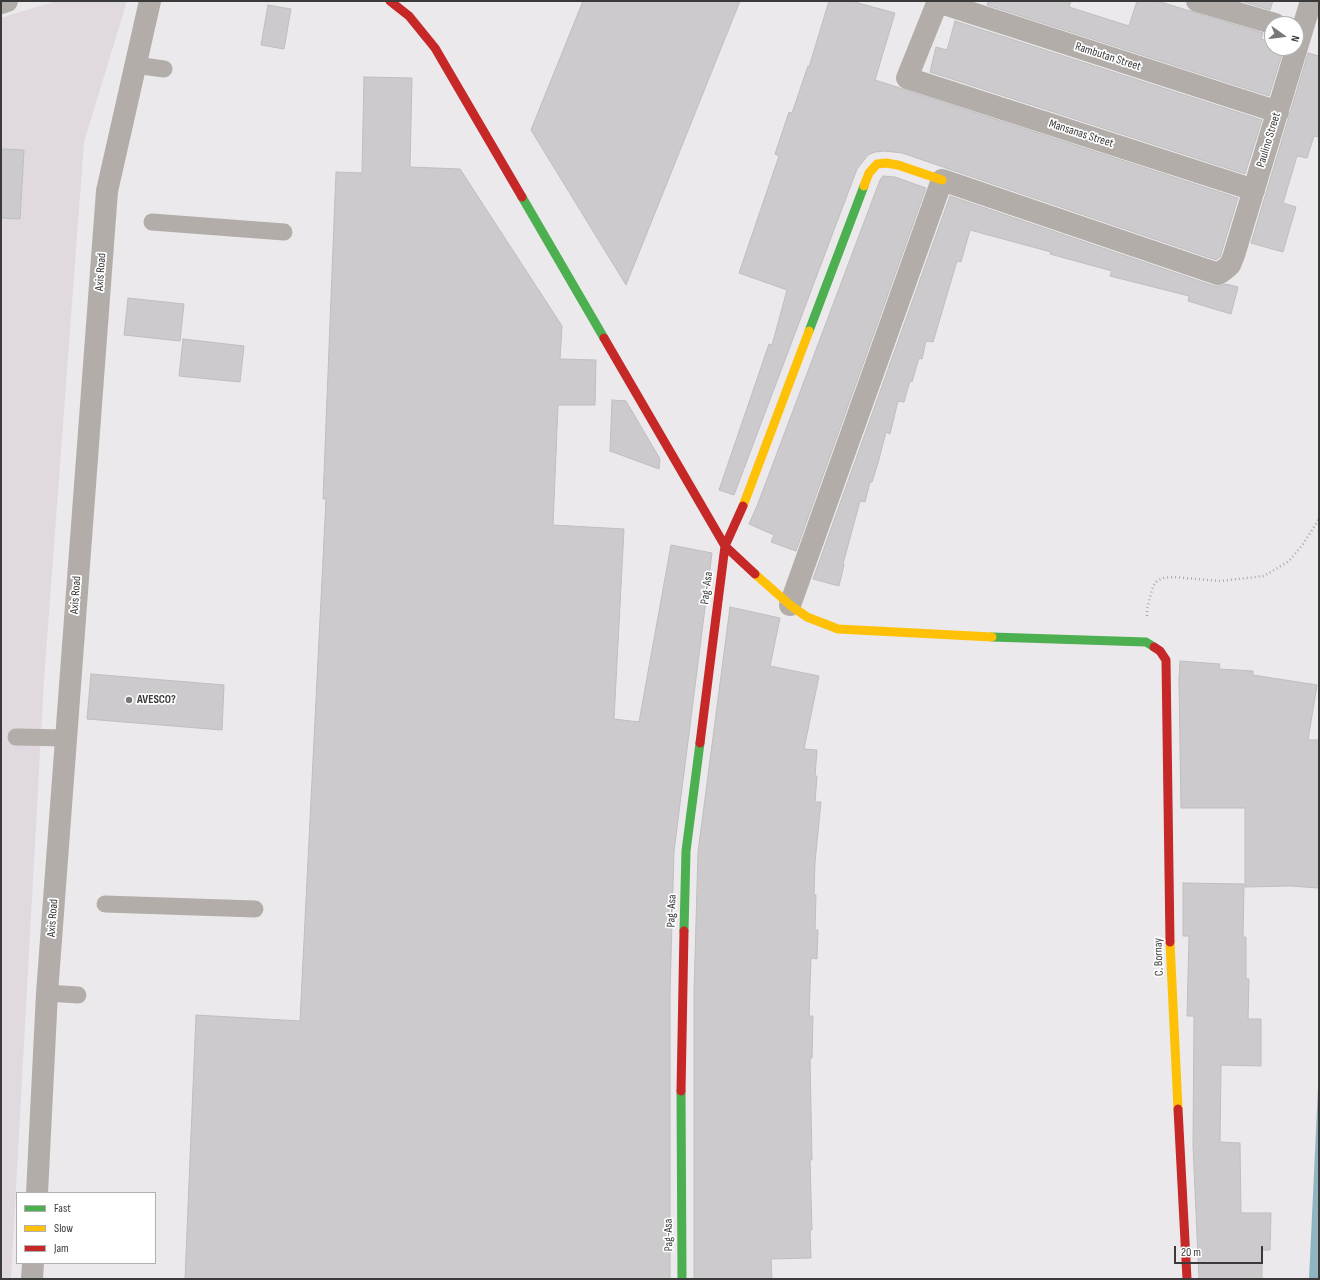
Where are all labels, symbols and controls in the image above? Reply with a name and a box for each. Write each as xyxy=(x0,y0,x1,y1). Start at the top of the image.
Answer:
north arrow xyxy=(1264,16,1304,56)
text: N xyxy=(1288,34,1302,43)
street label: Rambutan Street xyxy=(1073,40,1143,74)
street label: Paulino Street xyxy=(1254,111,1284,169)
street label: Mansanas Street xyxy=(1047,117,1115,151)
street label: Axis Road xyxy=(92,252,110,292)
street label: Pag-Asa xyxy=(698,571,716,605)
street label: Axis Road xyxy=(67,575,85,615)
place label: AVESCO? xyxy=(137,693,176,707)
marker: AVESCO? xyxy=(124,695,134,705)
street label: Pag-Asa xyxy=(664,894,680,928)
street label: Axis Road xyxy=(44,898,62,938)
street label: C. Bornay xyxy=(1151,938,1167,976)
legend xyxy=(16,1192,156,1264)
text: Fast xyxy=(54,1201,71,1216)
street label: Pag-Asa xyxy=(662,1218,676,1252)
text: Slow xyxy=(54,1221,73,1236)
scale bar xyxy=(1176,1238,1265,1264)
text: Jam xyxy=(54,1241,69,1256)
text: 20 m xyxy=(1181,1245,1201,1260)

